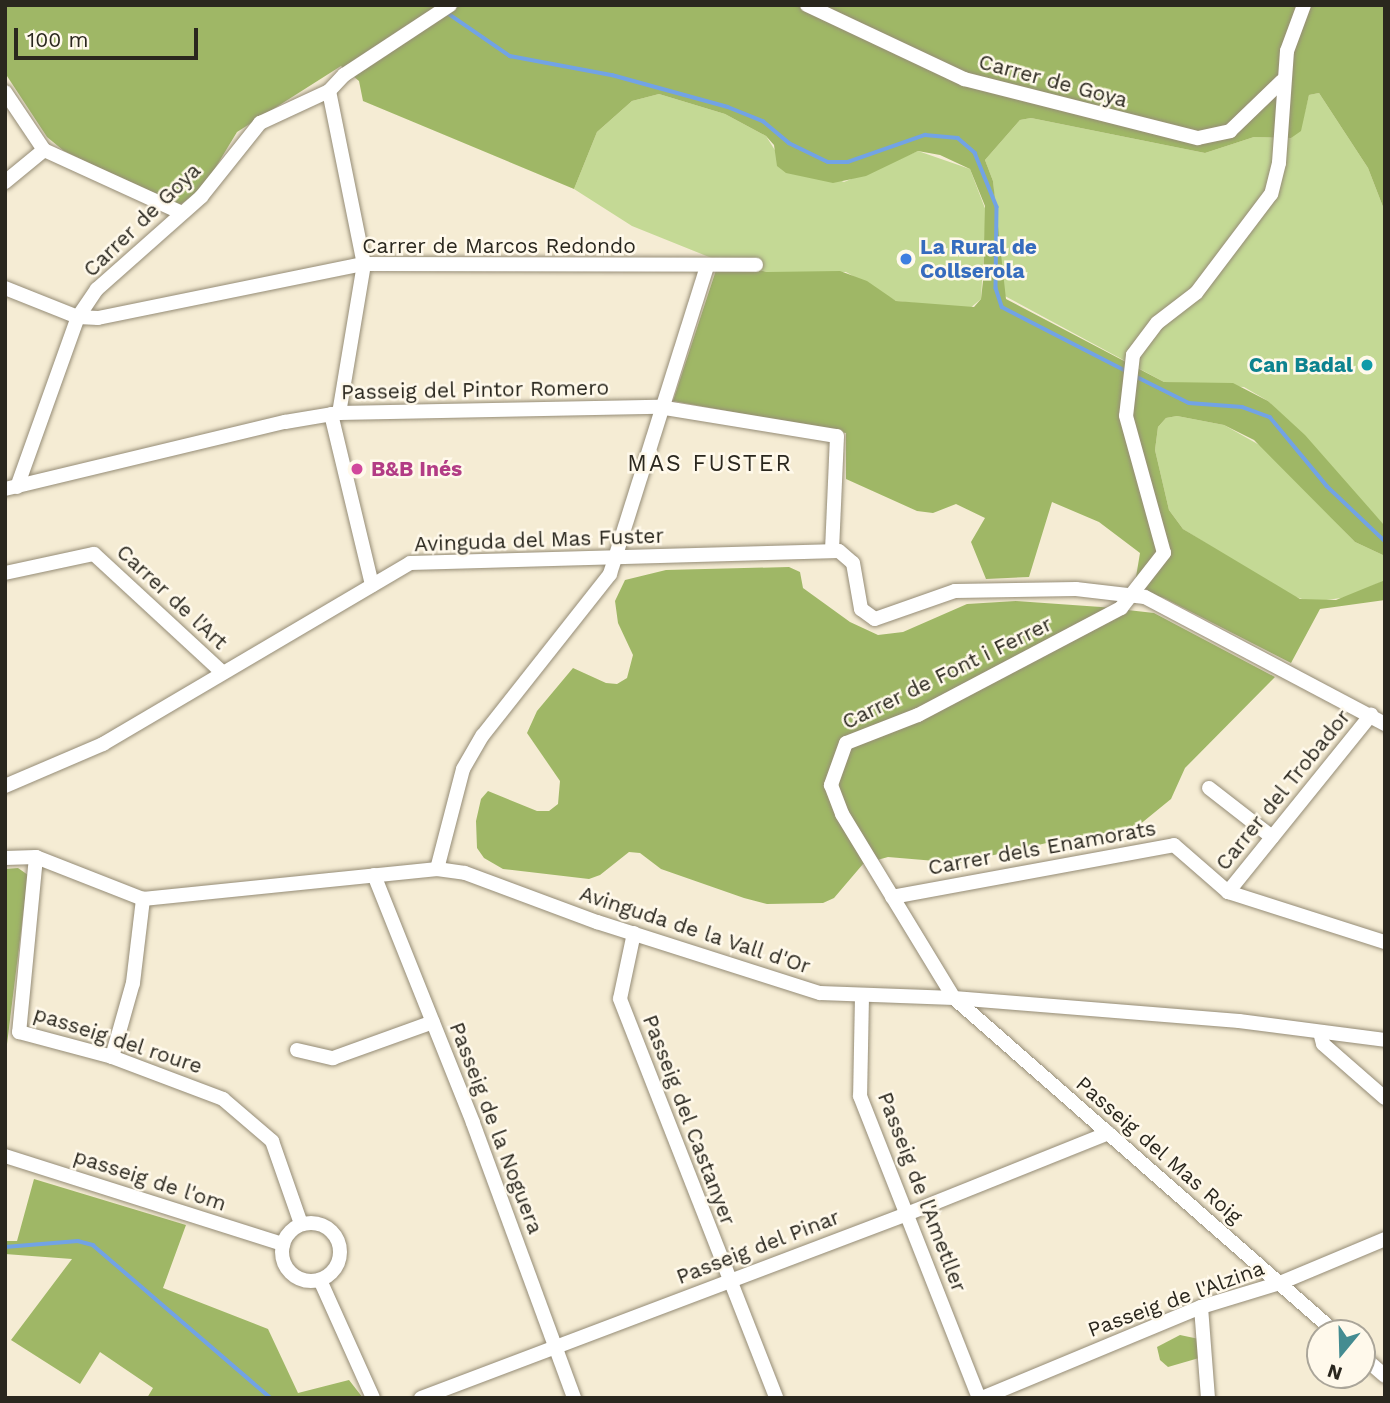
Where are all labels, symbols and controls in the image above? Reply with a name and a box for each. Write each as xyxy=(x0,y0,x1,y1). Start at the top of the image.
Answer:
scale bar xyxy=(18,14,201,58)
text: 100 m xyxy=(27,27,89,52)
street label: Carrer de Goya xyxy=(976,49,1130,113)
street label: Carrer de Goya xyxy=(78,158,206,282)
street label: Carrer de Marcos Redondo xyxy=(362,233,636,259)
place label: La Rural de Collserola xyxy=(920,234,1037,284)
marker: La Rural de Collserola xyxy=(898,251,914,267)
place label: Can Badal xyxy=(1249,352,1353,378)
marker: Can Badal xyxy=(1359,357,1375,373)
street label: Passeig del Pintor Romero xyxy=(340,375,610,405)
district label: MAS FUSTER xyxy=(629,450,791,478)
place label: B&B Inés xyxy=(371,456,462,482)
marker: B&B Inés xyxy=(349,461,365,477)
street label: Avinguda del Mas Fuster xyxy=(413,523,665,557)
street label: Carrer de l'Art xyxy=(111,539,233,655)
street label: Carrer de Font i Ferrer xyxy=(838,611,1056,735)
street label: Carrer del Trobador xyxy=(1210,704,1356,876)
street label: Carrer dels Enamorats xyxy=(926,816,1158,880)
street label: Avinguda de la Vall d'Or xyxy=(575,880,815,980)
street label: passeig del roure xyxy=(30,1001,206,1079)
street label: Passeig del Castanyer xyxy=(637,1011,741,1229)
street label: Passeig de la Noguera xyxy=(444,1018,548,1238)
street label: Passeig del Mas Roig xyxy=(1070,1071,1248,1229)
street label: Passeig de l'Ametller xyxy=(872,1089,972,1295)
street label: passeig de l'om xyxy=(71,1143,229,1217)
street label: Passeig del Pinar xyxy=(672,1204,844,1290)
street label: Passeig de l'Alzina xyxy=(1084,1255,1268,1343)
north arrow xyxy=(1306,1319,1376,1389)
text: N xyxy=(1324,1359,1345,1386)

